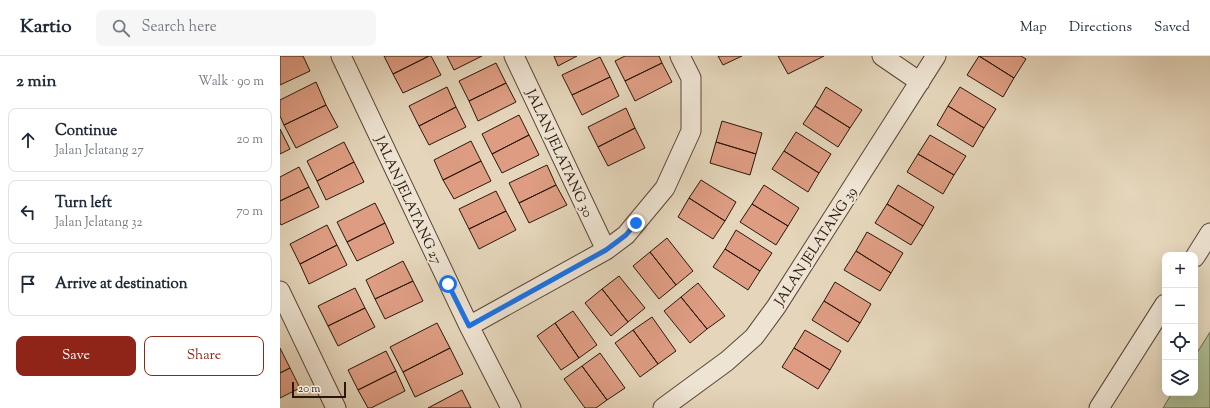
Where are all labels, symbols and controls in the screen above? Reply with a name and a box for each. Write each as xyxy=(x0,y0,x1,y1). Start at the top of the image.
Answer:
search box xyxy=(96,10,376,46)
text: Kartio xyxy=(20,14,72,41)
icon: search xyxy=(110,17,132,39)
text: Search here xyxy=(142,17,217,38)
text: Map xyxy=(1020,18,1047,38)
text: Directions xyxy=(1069,18,1132,38)
text: Saved xyxy=(1154,18,1190,38)
text: 2 min xyxy=(16,70,57,94)
text: Walk · 90 m xyxy=(198,73,264,91)
street label: JALAN JELATANG 30 xyxy=(519,86,597,221)
text: Continue xyxy=(55,121,117,142)
icon: ahead xyxy=(17,129,39,151)
text: 20 m xyxy=(237,131,263,149)
street label: JALAN JELATANG 27 xyxy=(368,132,446,268)
text: Jalan Jelatang 27 xyxy=(55,142,144,160)
street label: JALAN JELATANG 39 xyxy=(770,183,863,311)
text: Turn left xyxy=(55,193,112,214)
icon: left xyxy=(17,201,39,223)
text: 70 m xyxy=(236,203,263,221)
text: Jalan Jelatang 32 xyxy=(55,214,143,232)
route end xyxy=(627,214,645,232)
map controls xyxy=(1162,252,1198,396)
button: + xyxy=(1162,252,1198,288)
icon: arrive xyxy=(17,273,39,295)
text: Arrive at destination xyxy=(55,274,188,295)
route start xyxy=(439,275,457,293)
button: − xyxy=(1162,288,1198,324)
button: locate xyxy=(1162,324,1198,360)
button: Save xyxy=(16,336,136,376)
button: Share xyxy=(144,336,264,376)
button: layers xyxy=(1162,360,1198,396)
scale bar xyxy=(292,380,346,399)
text: 20 m xyxy=(298,381,320,397)

